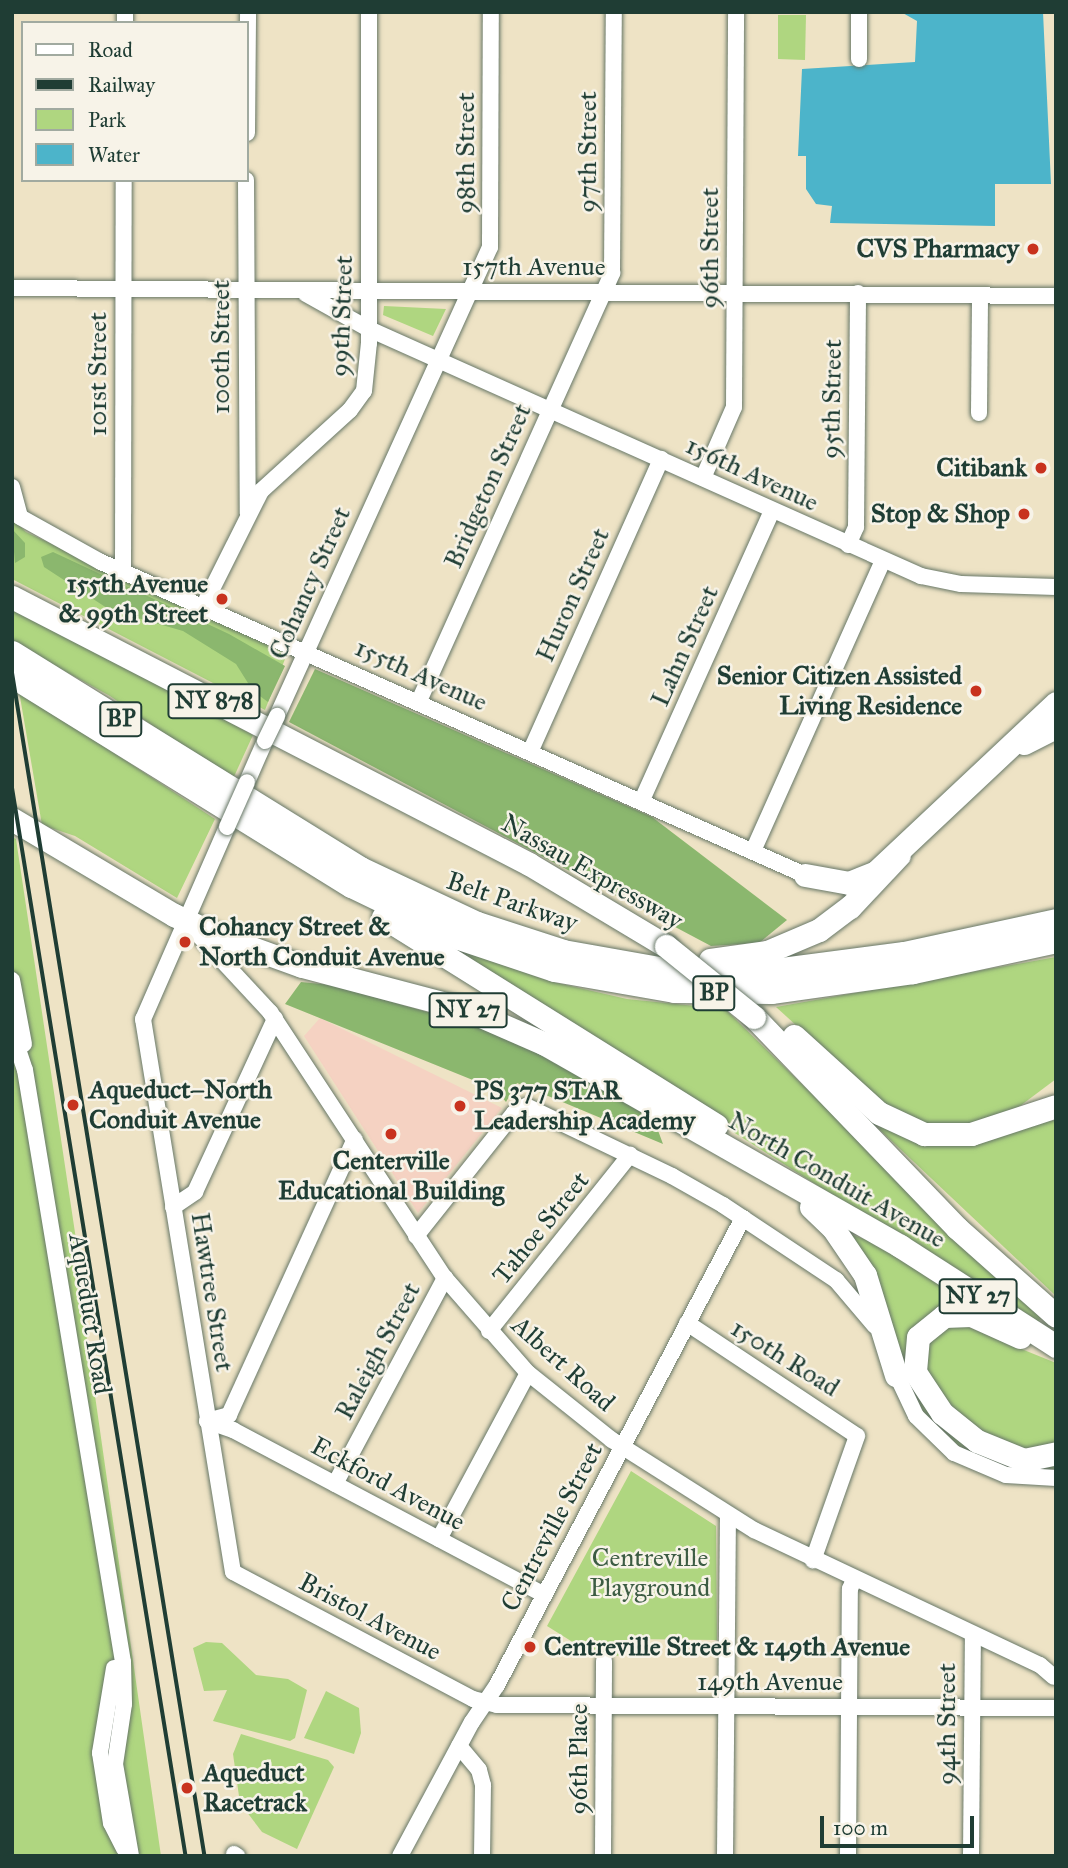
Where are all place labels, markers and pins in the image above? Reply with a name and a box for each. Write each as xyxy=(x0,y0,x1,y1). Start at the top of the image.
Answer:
place label: CVS Pharmacy xyxy=(857,233,1019,265)
marker: CVS Pharmacy xyxy=(1025,241,1041,257)
place label: Citibank xyxy=(936,452,1027,484)
marker: Citibank xyxy=(1033,460,1049,476)
place label: Stop & Shop xyxy=(871,498,1010,530)
marker: Stop & Shop xyxy=(1016,506,1032,522)
place label: 155th Avenue & 99th Street xyxy=(59,568,208,630)
marker: 155th Avenue & 99th Street xyxy=(214,591,230,607)
place label: Senior Citizen Assisted Living Residence xyxy=(717,660,962,722)
marker: Senior Citizen Assisted Living Residence xyxy=(968,683,984,699)
place label: Cohancy Street & North Conduit Avenue xyxy=(199,911,445,972)
marker: Cohancy Street & North Conduit Avenue xyxy=(177,934,193,950)
place label: Aqueduct–North Conduit Avenue xyxy=(89,1074,272,1136)
place label: PS 377 STAR Leadership Academy xyxy=(474,1075,695,1136)
marker: Aqueduct–North Conduit Avenue xyxy=(63,1095,83,1115)
marker: PS 377 STAR Leadership Academy xyxy=(452,1098,468,1114)
marker: Centerville Educational Building xyxy=(383,1126,399,1142)
place label: Centerville Educational Building xyxy=(278,1145,504,1206)
place label: Centreville Street & 149th Avenue xyxy=(544,1631,910,1663)
marker: Centreville Street & 149th Avenue xyxy=(522,1639,538,1655)
place label: Aqueduct Racetrack xyxy=(203,1757,307,1818)
marker: Aqueduct Racetrack xyxy=(177,1778,197,1798)

